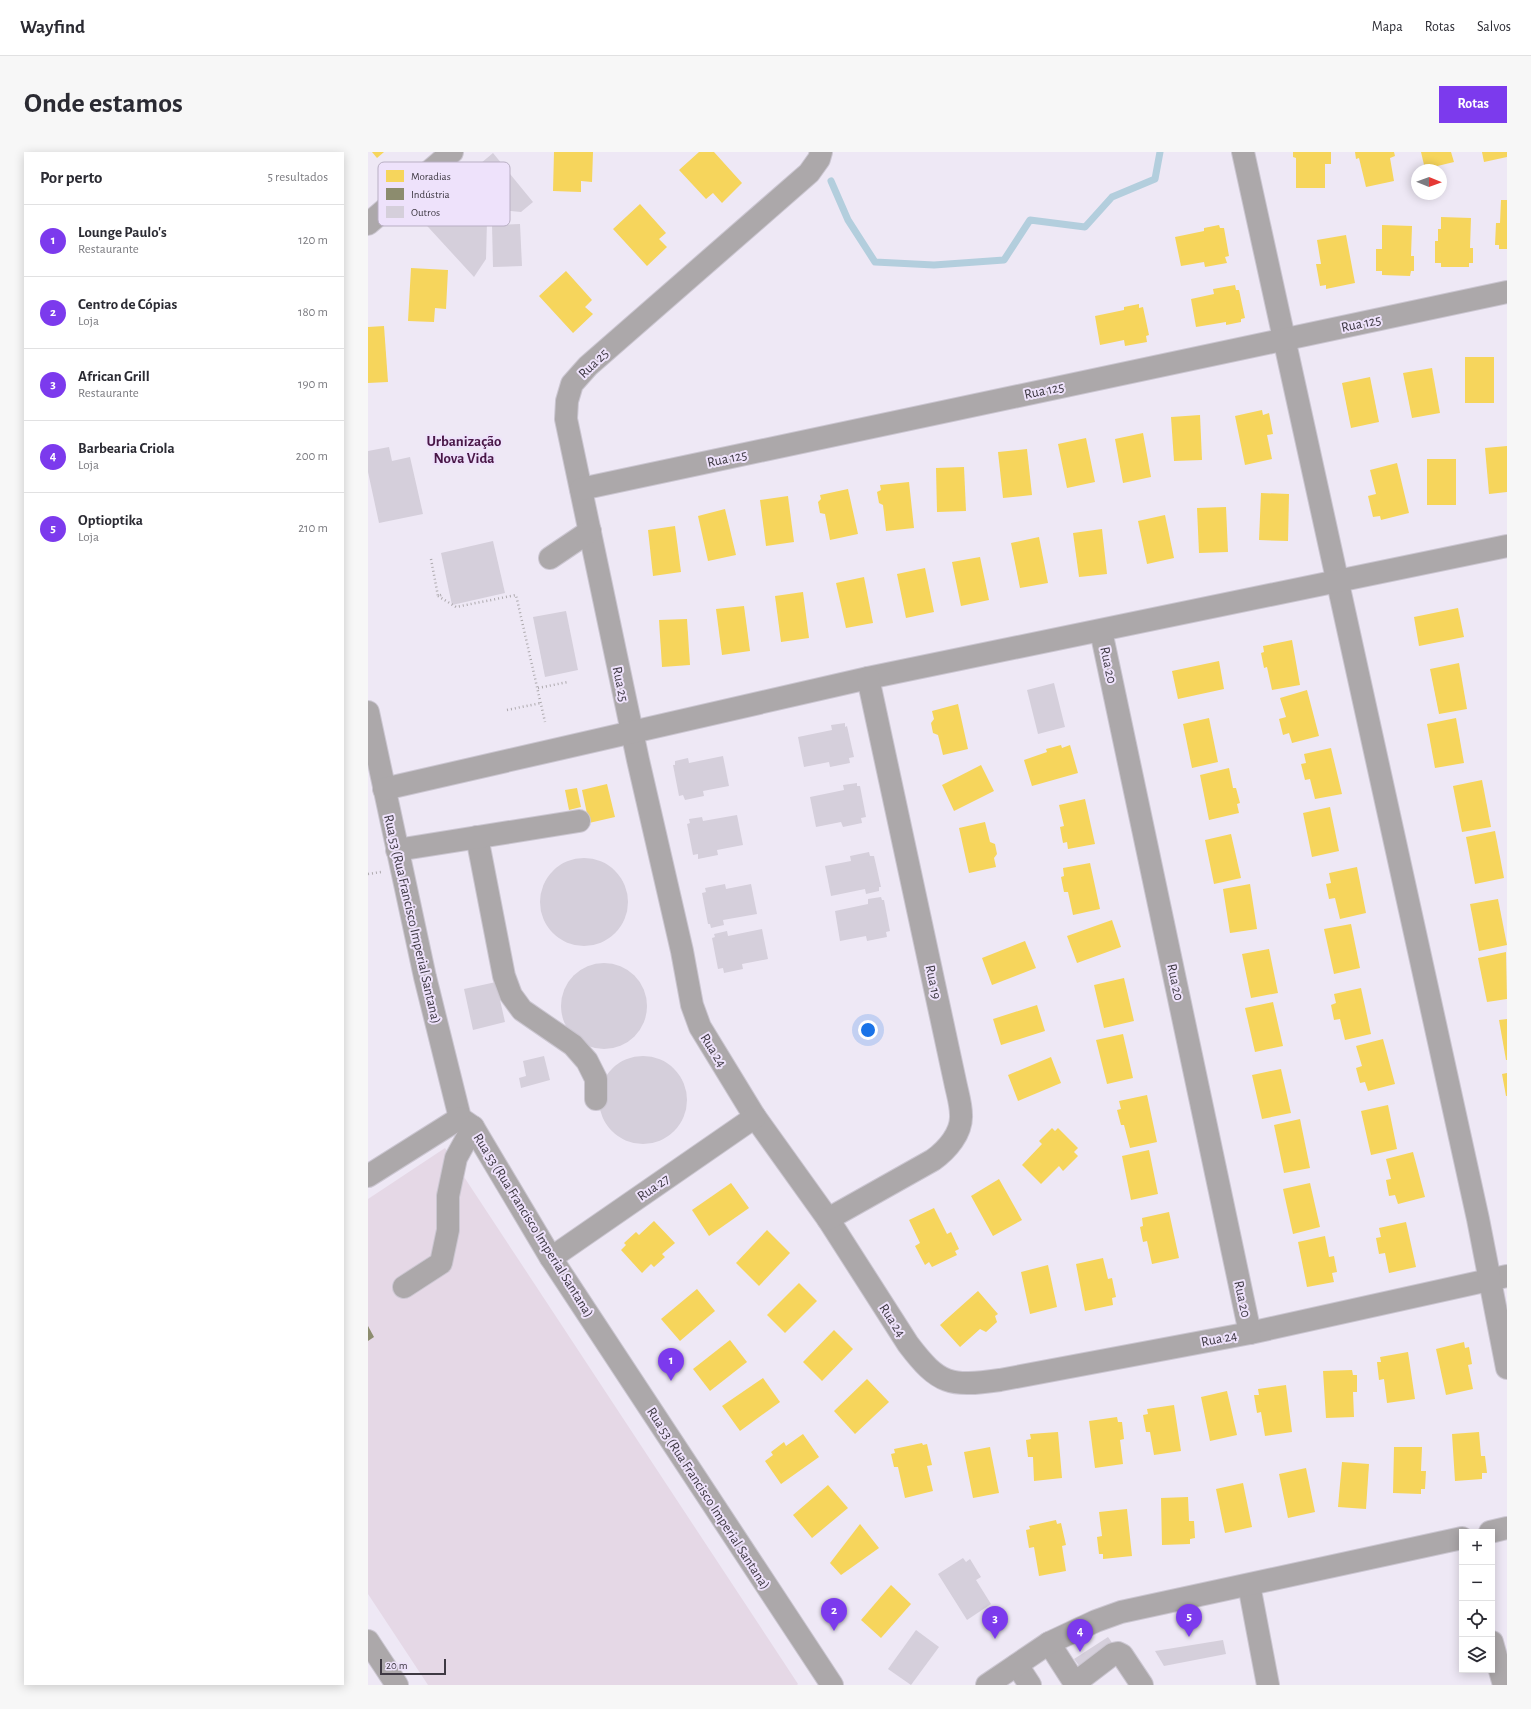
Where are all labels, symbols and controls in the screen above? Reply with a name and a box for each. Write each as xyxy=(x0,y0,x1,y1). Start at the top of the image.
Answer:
text: Wayfind xyxy=(20,18,85,37)
text: Mapa xyxy=(1372,20,1403,34)
text: Rotas xyxy=(1425,20,1455,34)
text: Salvos xyxy=(1477,20,1511,34)
button: Rotas xyxy=(1439,86,1507,123)
text: Onde estamos xyxy=(24,90,183,118)
legend xyxy=(378,162,510,226)
north arrow xyxy=(1411,164,1447,200)
text: Por perto xyxy=(40,169,103,186)
text: 5 resultados xyxy=(268,171,328,184)
text: Moradias xyxy=(411,171,451,182)
text: Indústria xyxy=(411,189,450,200)
text: Outros xyxy=(411,207,440,218)
text: Lounge Paulo's xyxy=(78,225,167,240)
text: 1 xyxy=(51,234,55,247)
text: 120 m xyxy=(298,234,328,247)
text: Restaurante xyxy=(78,243,139,256)
text: Centro de Cópias xyxy=(78,297,177,312)
text: 2 xyxy=(50,306,56,319)
text: 180 m xyxy=(298,306,328,319)
street label: Rua 125 xyxy=(1340,313,1383,335)
text: Loja xyxy=(78,315,99,328)
street label: Rua 25 xyxy=(576,346,611,381)
text: African Grill xyxy=(78,369,150,384)
text: 3 xyxy=(50,378,56,391)
text: 190 m xyxy=(298,378,328,391)
street label: Rua 125 xyxy=(1023,380,1066,402)
text: Restaurante xyxy=(78,387,139,400)
district label: Urbanização Nova Vida xyxy=(426,434,502,466)
text: Barbearia Criola xyxy=(78,441,175,456)
street label: Rua 125 xyxy=(706,448,749,470)
text: 4 xyxy=(50,450,56,463)
text: 200 m xyxy=(296,450,328,463)
text: Loja xyxy=(78,459,99,472)
text: Optioptika xyxy=(78,513,143,528)
text: 5 xyxy=(50,522,56,535)
text: 210 m xyxy=(298,522,328,535)
text: Loja xyxy=(78,531,99,544)
street label: Rua 20 xyxy=(1097,646,1119,685)
street label: Rua 25 xyxy=(609,665,631,703)
street label: Rua 53 (Rua Francisco Imperial Santana) xyxy=(381,813,443,1025)
street label: Rua 20 xyxy=(1164,963,1186,1002)
street label: Rua 19 xyxy=(923,964,943,1001)
your location xyxy=(858,1020,878,1040)
street label: Rua 24 xyxy=(698,1031,729,1070)
street label: Rua 53 (Rua Francisco Imperial Santana) xyxy=(471,1131,596,1320)
street label: Rua 27 xyxy=(635,1172,672,1204)
street label: Rua 20 xyxy=(1231,1280,1253,1319)
street label: Rua 24 xyxy=(876,1301,908,1340)
street label: Rua 24 xyxy=(1200,1329,1239,1349)
pin: 1 xyxy=(658,1348,684,1381)
street label: Rua 53 (Rua Francisco Imperial Santana) xyxy=(644,1405,772,1592)
map controls xyxy=(1459,1529,1495,1673)
button: + xyxy=(1459,1529,1495,1565)
button: − xyxy=(1459,1565,1495,1601)
pin: 2 xyxy=(821,1598,847,1631)
button: locate xyxy=(1459,1601,1495,1637)
pin: 5 xyxy=(1176,1604,1202,1637)
pin: 3 xyxy=(982,1606,1008,1639)
pin: 4 xyxy=(1067,1619,1093,1652)
button: layers xyxy=(1459,1637,1495,1673)
scale bar xyxy=(380,1657,446,1676)
text: 20 m xyxy=(386,1660,407,1671)

